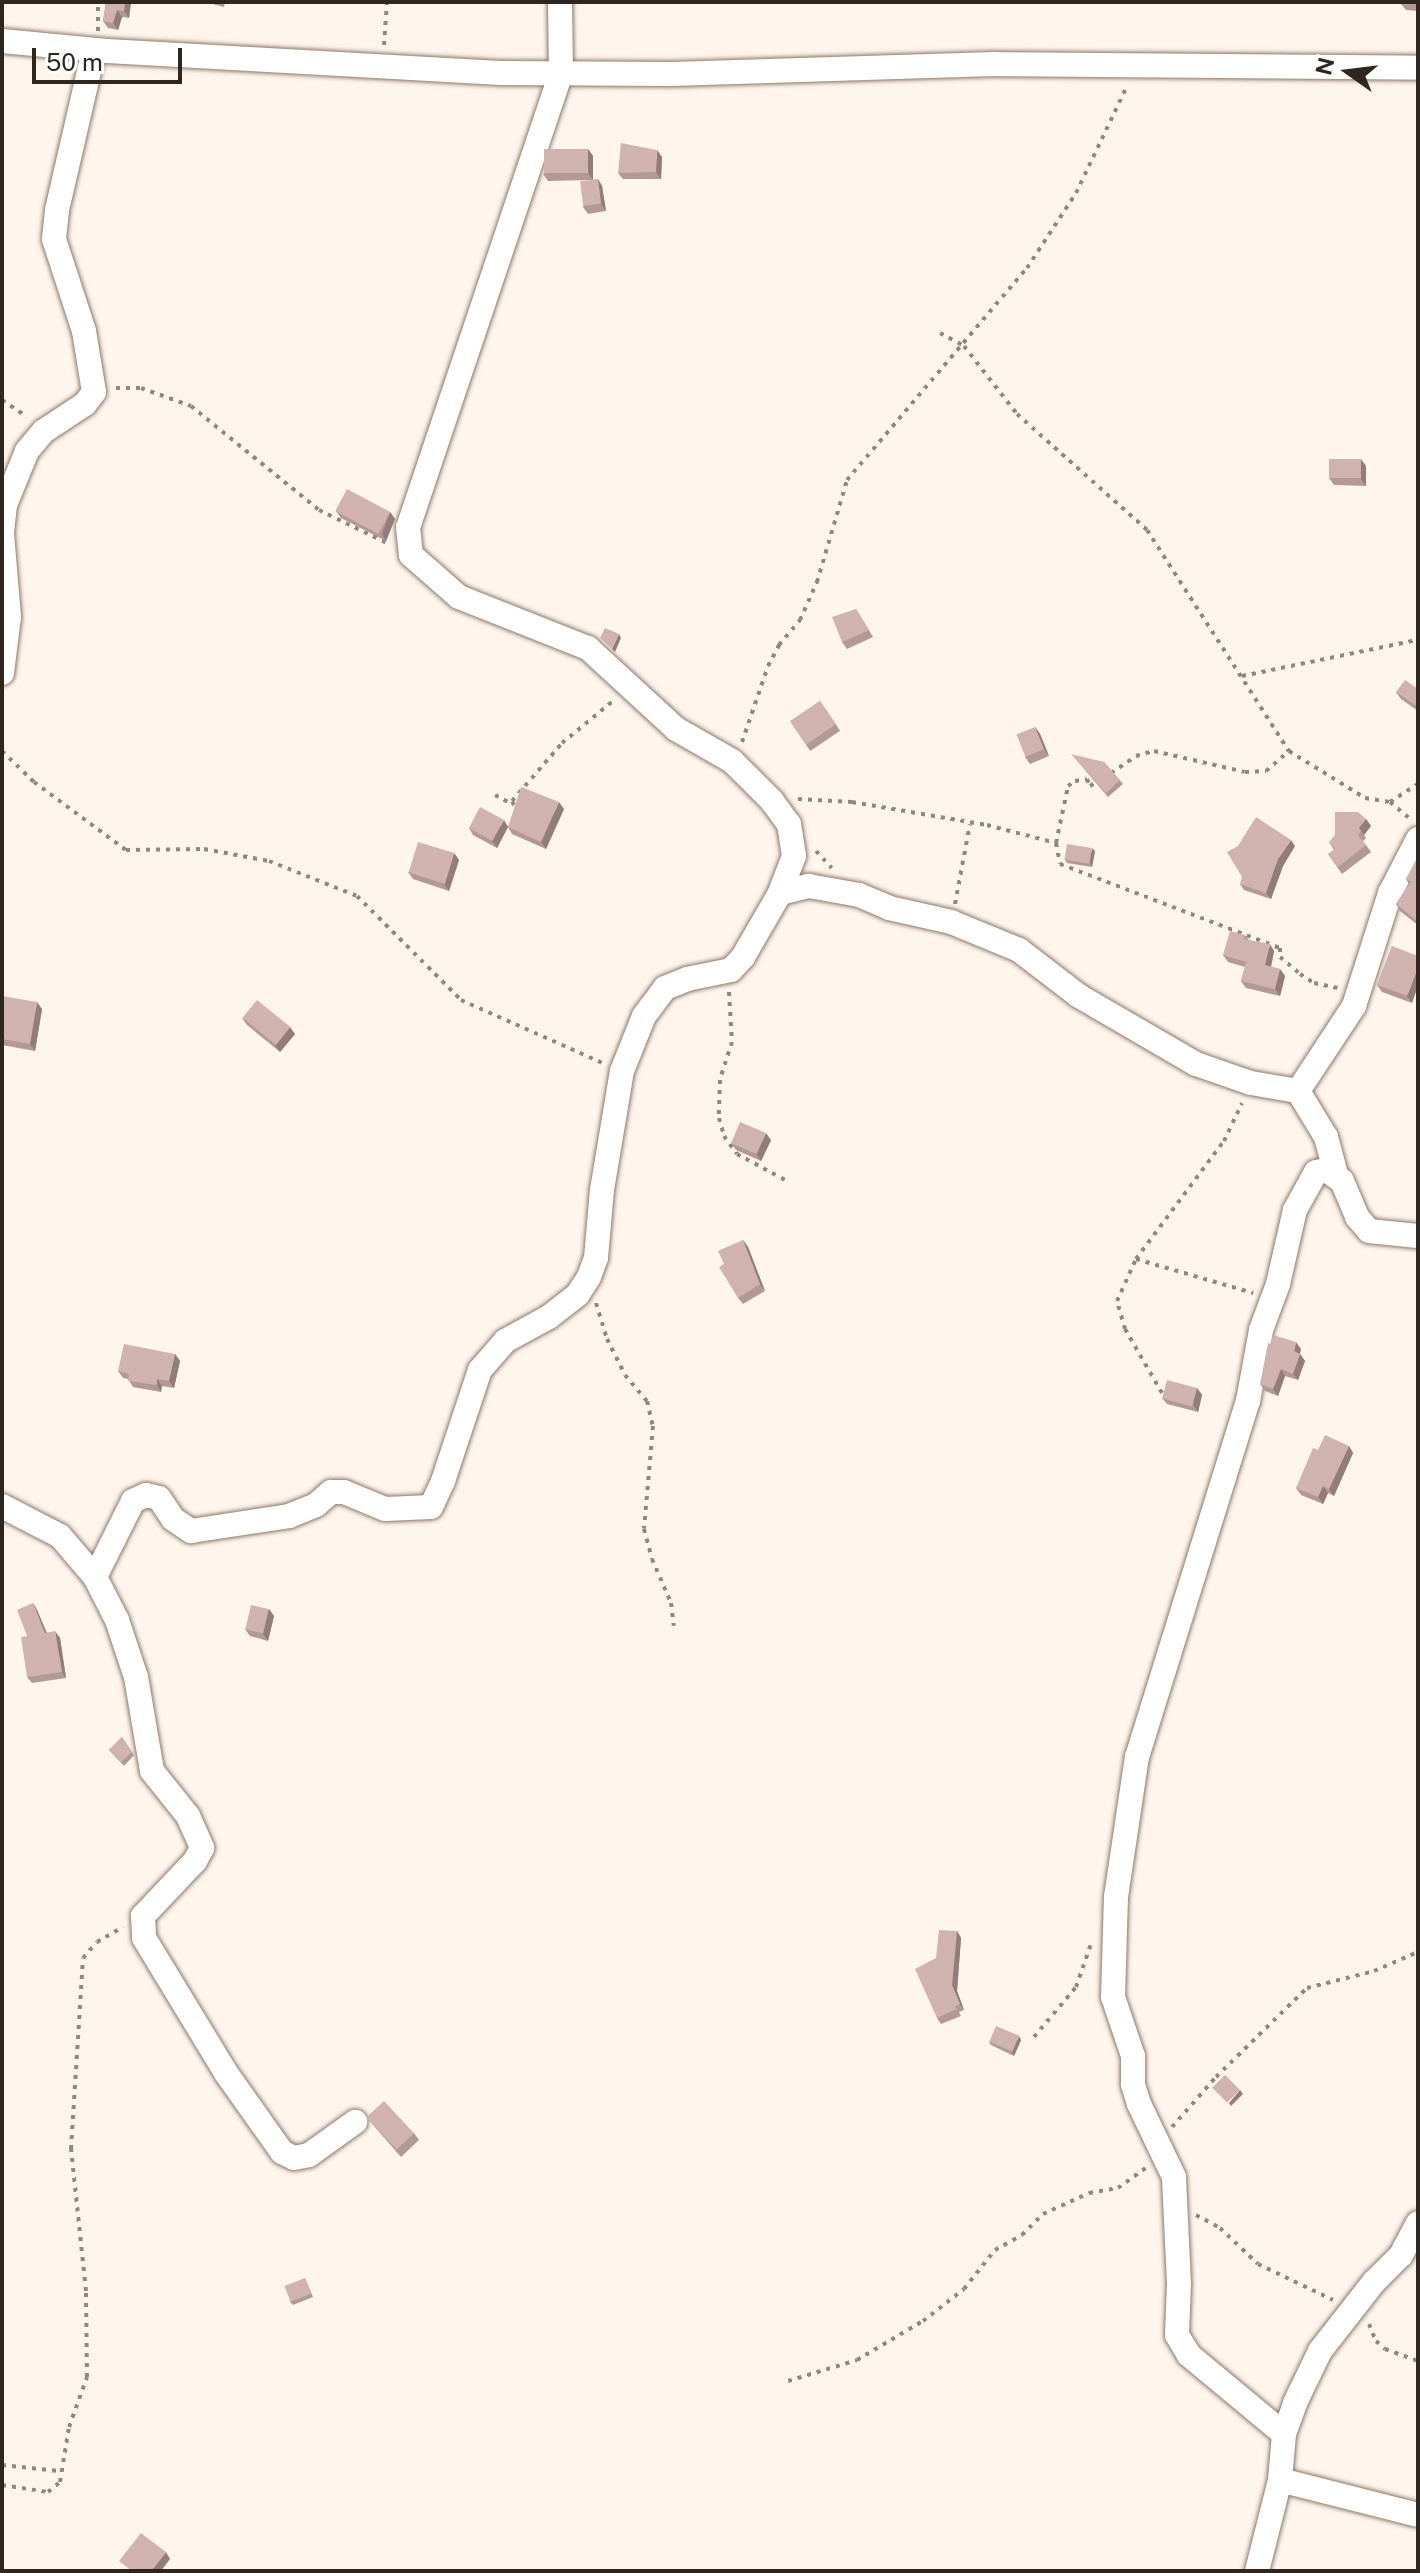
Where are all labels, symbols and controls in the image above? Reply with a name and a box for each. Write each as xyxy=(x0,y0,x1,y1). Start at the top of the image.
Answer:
scale bar xyxy=(36,32,186,82)
north arrow xyxy=(1308,32,1388,112)
text: 50 m xyxy=(46,48,103,76)
text: N xyxy=(1310,55,1339,78)

